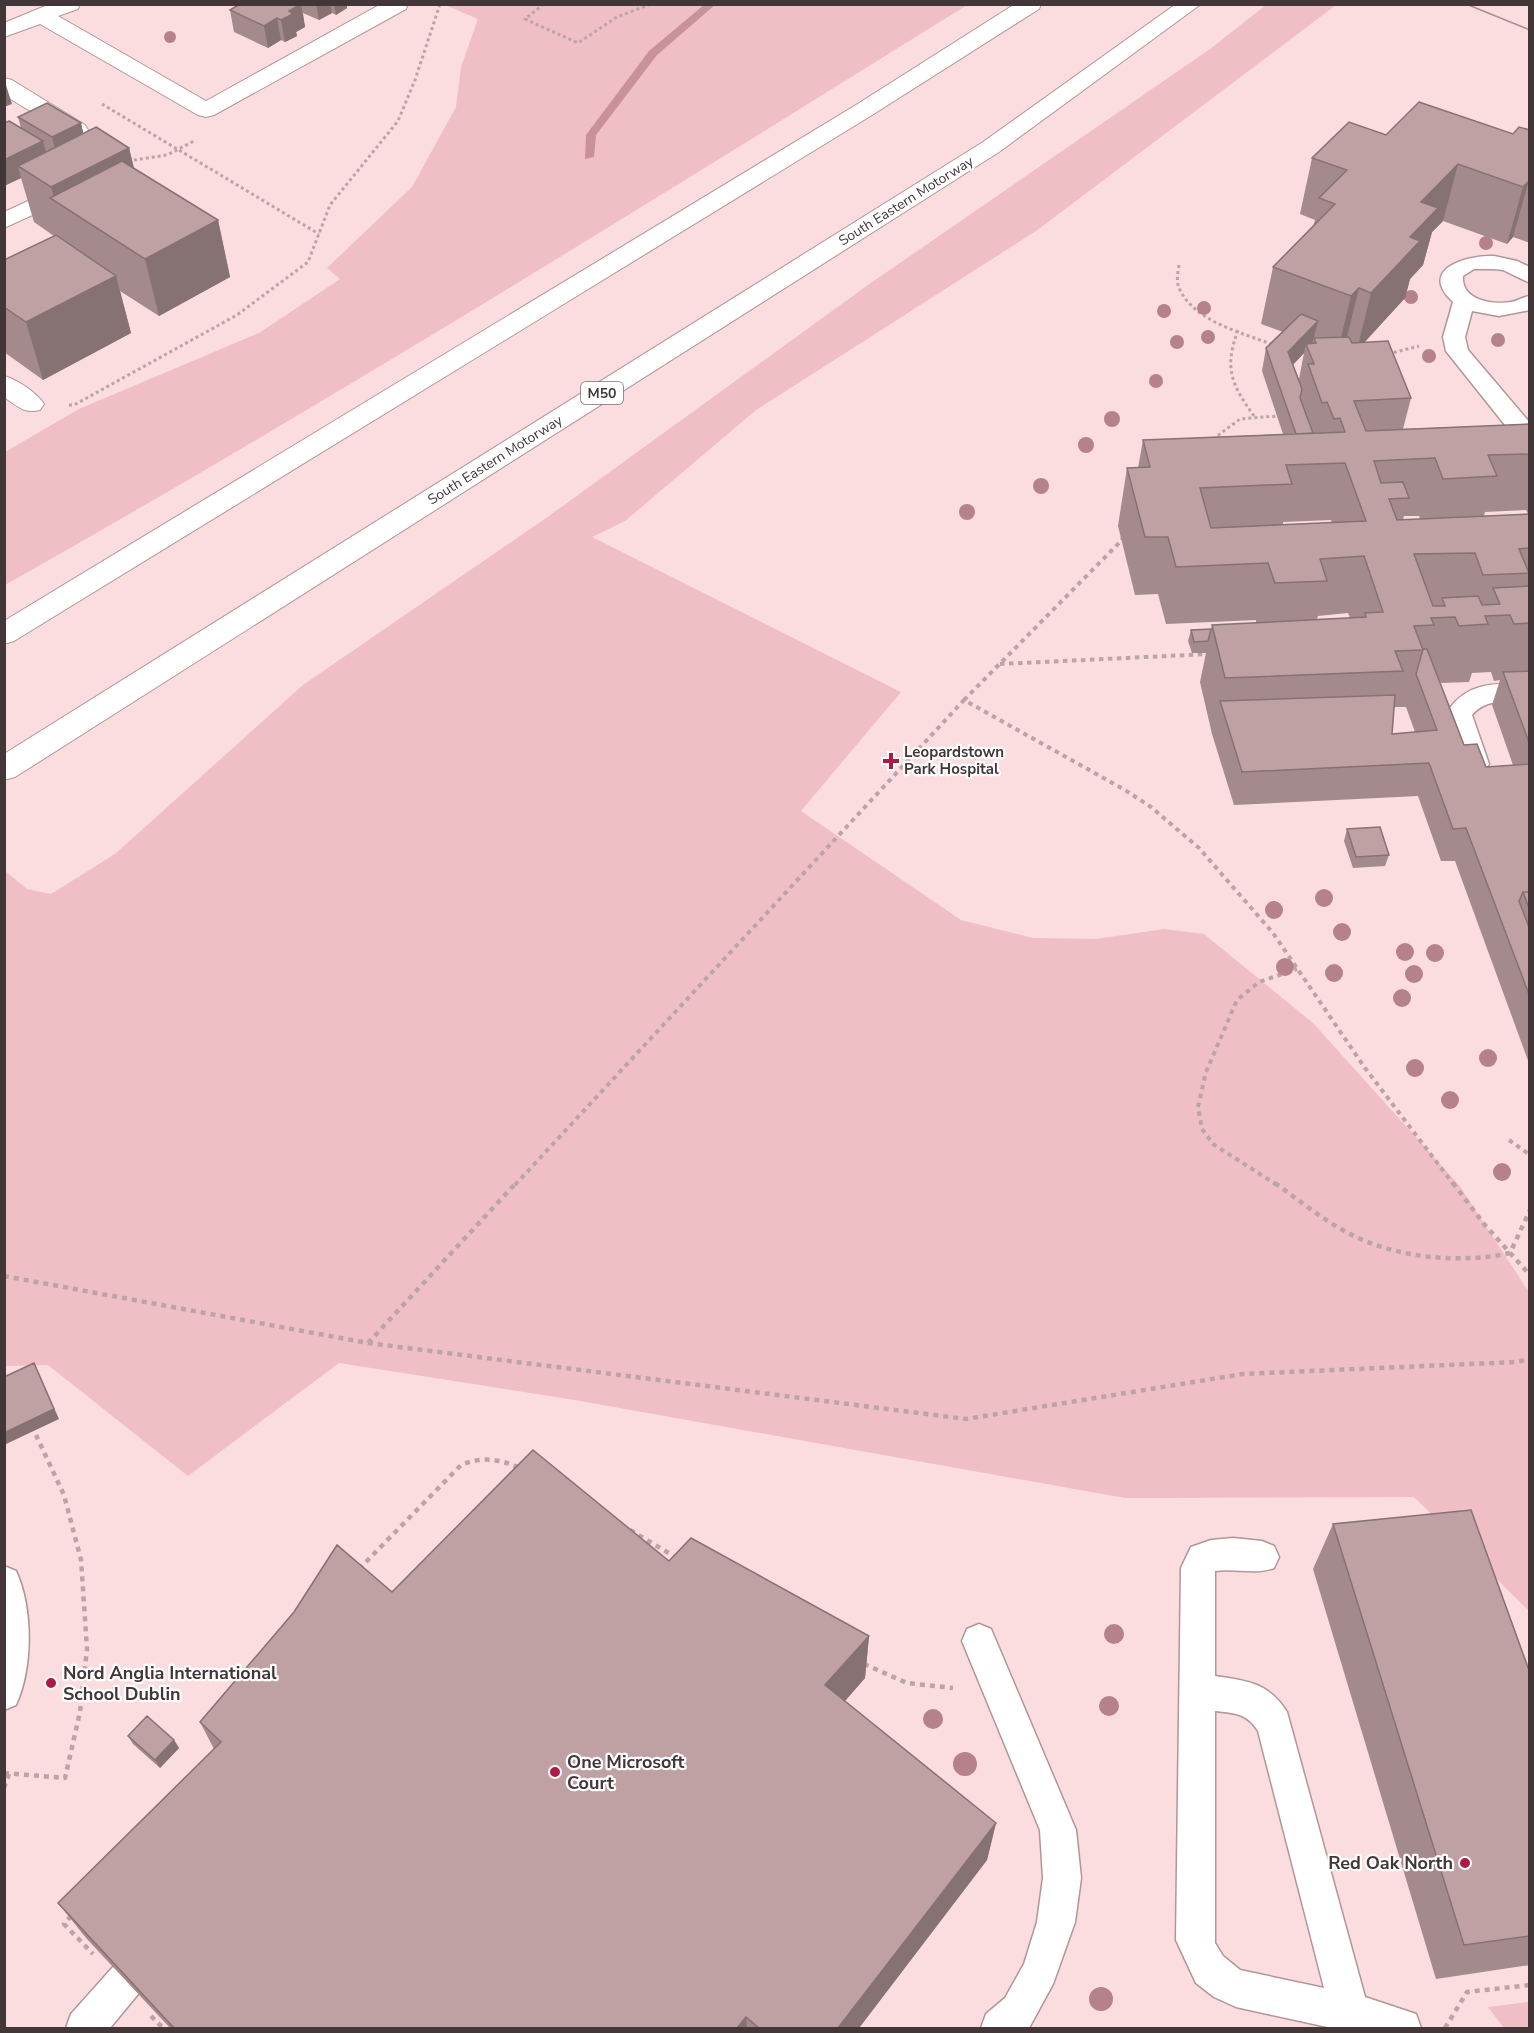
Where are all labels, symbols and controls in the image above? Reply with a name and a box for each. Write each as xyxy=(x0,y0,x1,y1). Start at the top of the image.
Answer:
street label: South Eastern Motorway xyxy=(835,151,978,250)
road number: M50 xyxy=(581,382,623,404)
street label: South Eastern Motorway xyxy=(424,410,567,509)
place label: Leopardstown Park Hospital xyxy=(904,742,1004,779)
marker: Leopardstown Park Hospital xyxy=(882,752,900,770)
place label: Nord Anglia International School Dublin xyxy=(63,1661,277,1706)
marker: Nord Anglia International School Dublin xyxy=(44,1676,58,1690)
place label: One Microsoft Court xyxy=(567,1750,684,1795)
marker: One Microsoft Court xyxy=(548,1765,562,1779)
place label: Red Oak North xyxy=(1328,1851,1453,1875)
marker: Red Oak North xyxy=(1458,1856,1472,1870)

